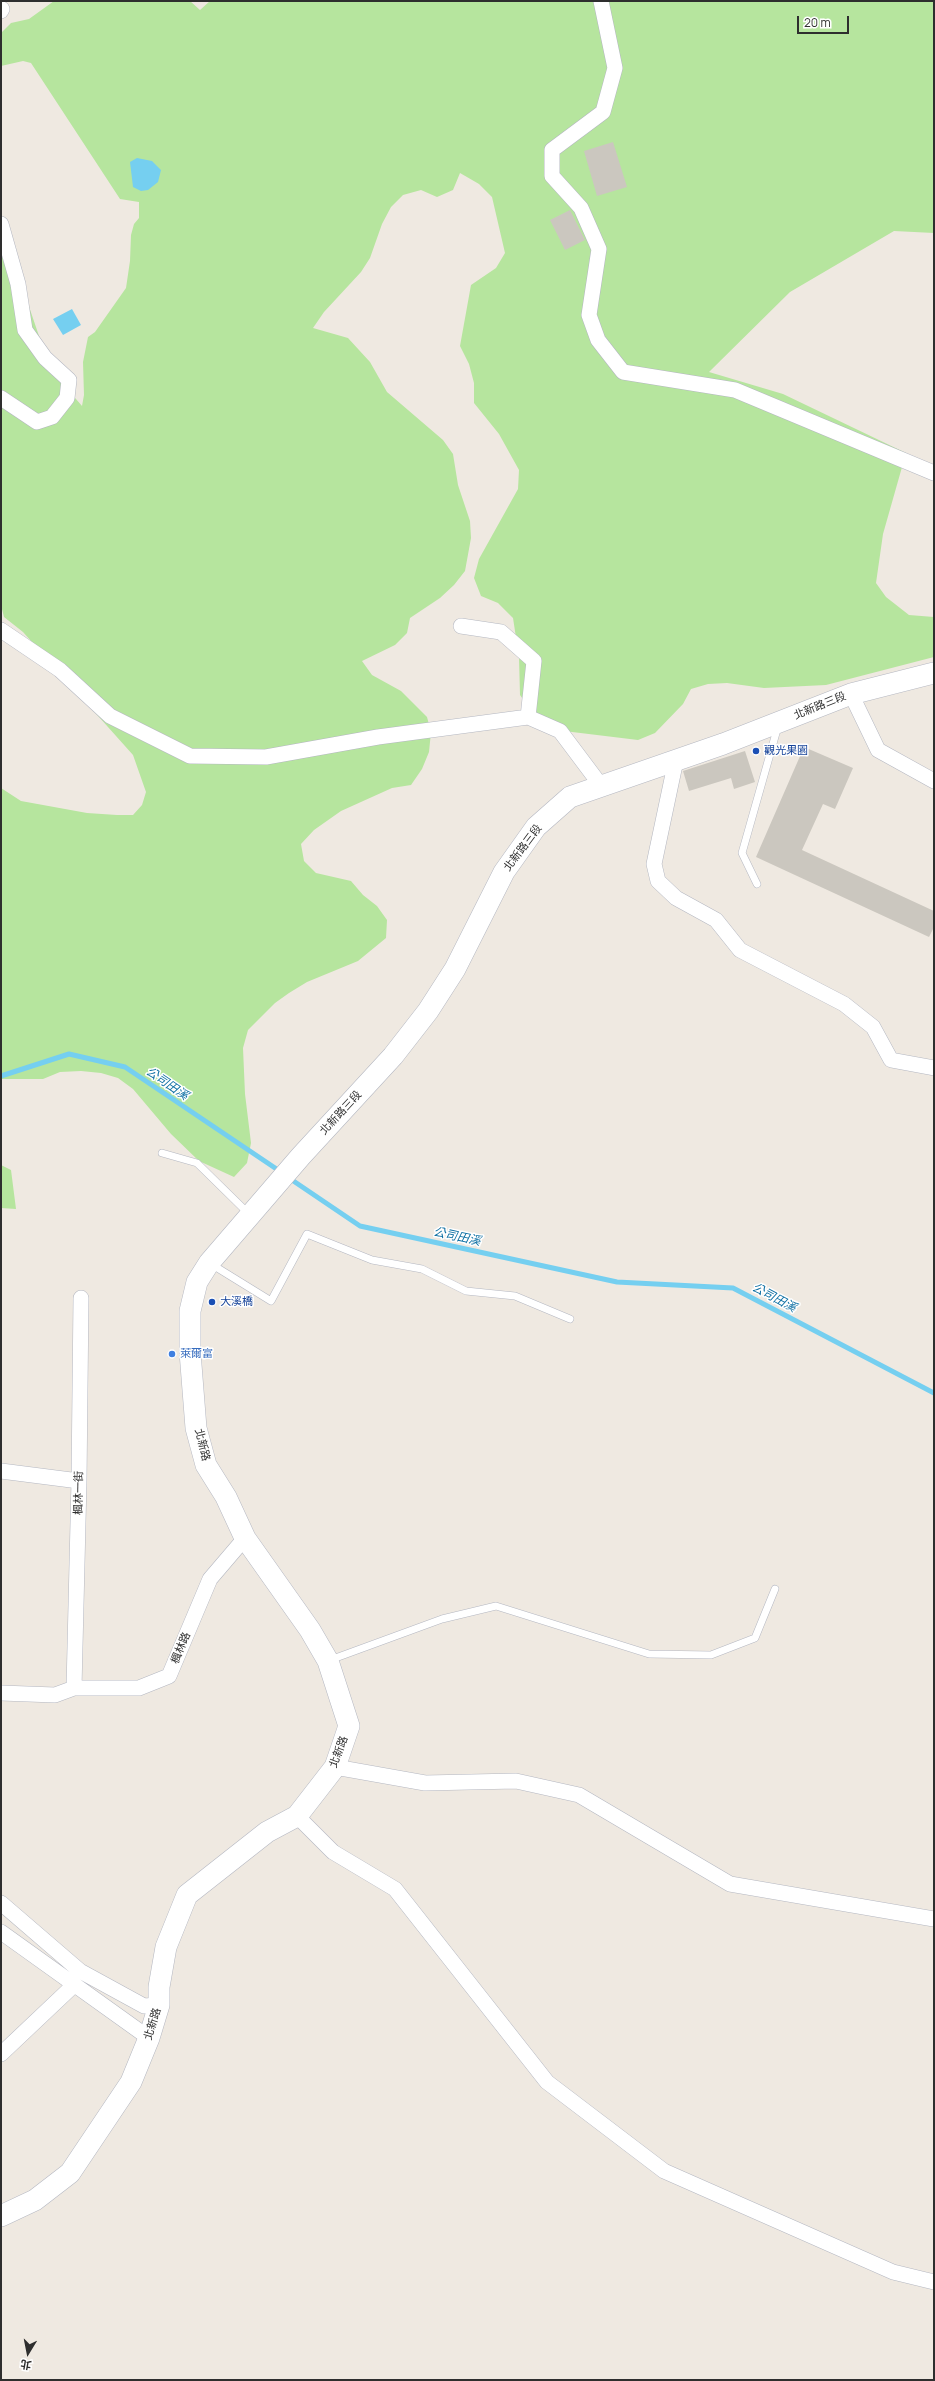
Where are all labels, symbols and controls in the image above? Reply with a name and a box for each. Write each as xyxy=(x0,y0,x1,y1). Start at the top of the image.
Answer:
scale bar xyxy=(799,8,851,34)
text: 20 m xyxy=(804,14,831,31)
street label: 北新路三段 xyxy=(792,690,848,722)
place label: 觀光果園 xyxy=(764,744,808,758)
marker: 觀光果園 xyxy=(751,746,761,756)
street label: 北新路三段 xyxy=(501,822,545,874)
water label: 公司田溪 xyxy=(143,1065,191,1103)
street label: 北新路三段 xyxy=(317,1088,365,1138)
water label: 公司田溪 xyxy=(432,1225,482,1249)
water label: 公司田溪 xyxy=(749,1280,799,1316)
place label: 大溪橋 xyxy=(220,1295,253,1309)
marker: 大溪橋 xyxy=(207,1297,217,1307)
place label: 萊爾富 xyxy=(180,1347,213,1361)
marker: 萊爾富 xyxy=(167,1349,177,1359)
street label: 北新路 xyxy=(192,1427,212,1463)
street label: 楓林一街 xyxy=(72,1471,86,1515)
street label: 楓林路 xyxy=(168,1630,194,1666)
street label: 北新路 xyxy=(327,1734,351,1770)
street label: 北新路 xyxy=(142,2006,164,2042)
north arrow xyxy=(8,2333,48,2373)
text: 北 xyxy=(19,2357,33,2374)

